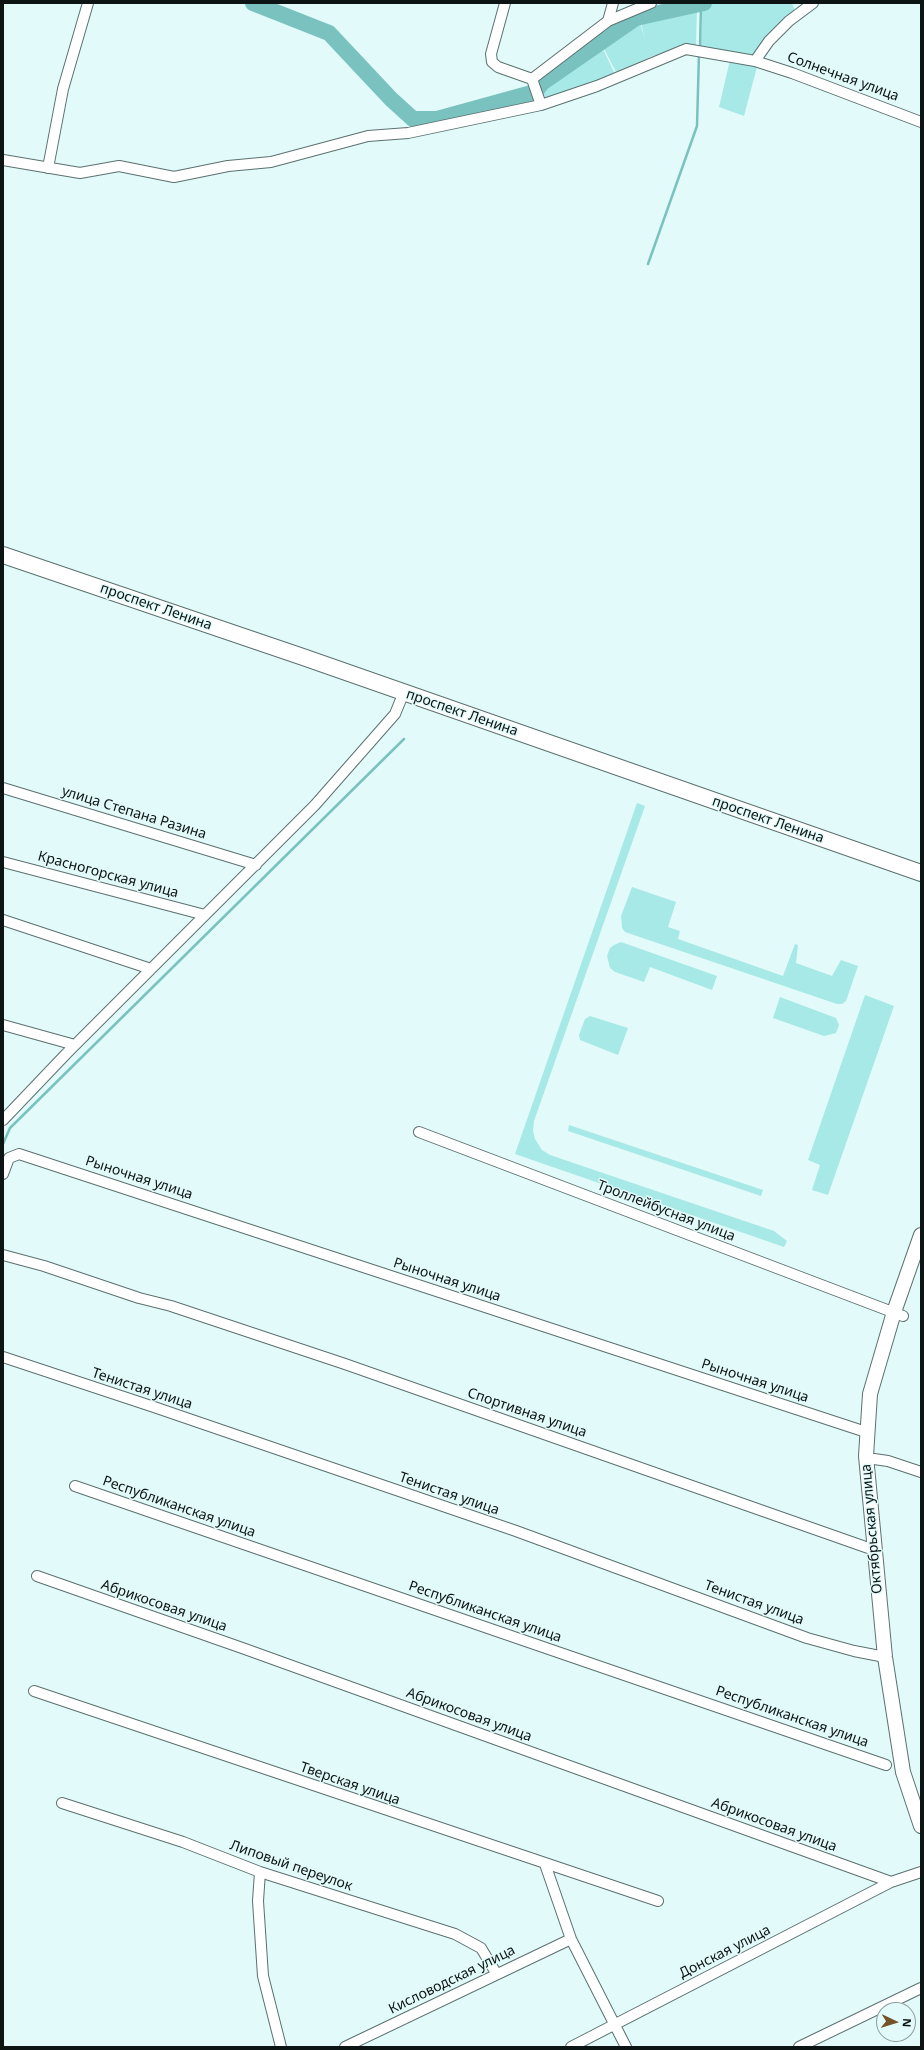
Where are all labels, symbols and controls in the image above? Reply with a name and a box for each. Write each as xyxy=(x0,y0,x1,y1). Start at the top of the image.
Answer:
street label: Солнечная улица xyxy=(785,49,901,105)
street label: проспект Ленина xyxy=(98,580,214,634)
street label: проспект Ленина xyxy=(404,686,520,740)
street label: улица Степана Разина xyxy=(60,783,208,843)
street label: проспект Ленина xyxy=(710,793,826,847)
street label: Красногорская улица xyxy=(36,848,180,902)
street label: Рыночная улица xyxy=(83,1153,195,1203)
street label: Троллейбусная улица xyxy=(595,1177,737,1245)
street label: Рыночная улица xyxy=(391,1255,503,1305)
street label: Рыночная улица xyxy=(699,1356,811,1406)
street label: Тенистая улица xyxy=(90,1365,194,1413)
street label: Спортивная улица xyxy=(465,1385,589,1441)
street label: Октябрьская улица xyxy=(858,1463,886,1595)
street label: Тенистая улица xyxy=(397,1469,501,1519)
street label: Республиканская улица xyxy=(100,1473,258,1541)
street label: Абрикосовая улица xyxy=(99,1577,229,1635)
street label: Тенистая улица xyxy=(702,1577,806,1629)
street label: Республиканская улица xyxy=(406,1578,564,1646)
street label: Республиканская улица xyxy=(713,1683,871,1751)
street label: Абрикосовая улица xyxy=(404,1685,534,1745)
street label: Тверская улица xyxy=(298,1759,402,1809)
street label: Абрикосовая улица xyxy=(709,1795,839,1855)
street label: Липовый переулок xyxy=(228,1837,354,1895)
street label: Донская улица xyxy=(676,1922,774,1982)
street label: Кисловодская улица xyxy=(386,1942,518,2018)
north arrow xyxy=(876,2002,916,2042)
text: N xyxy=(900,2018,915,2028)

